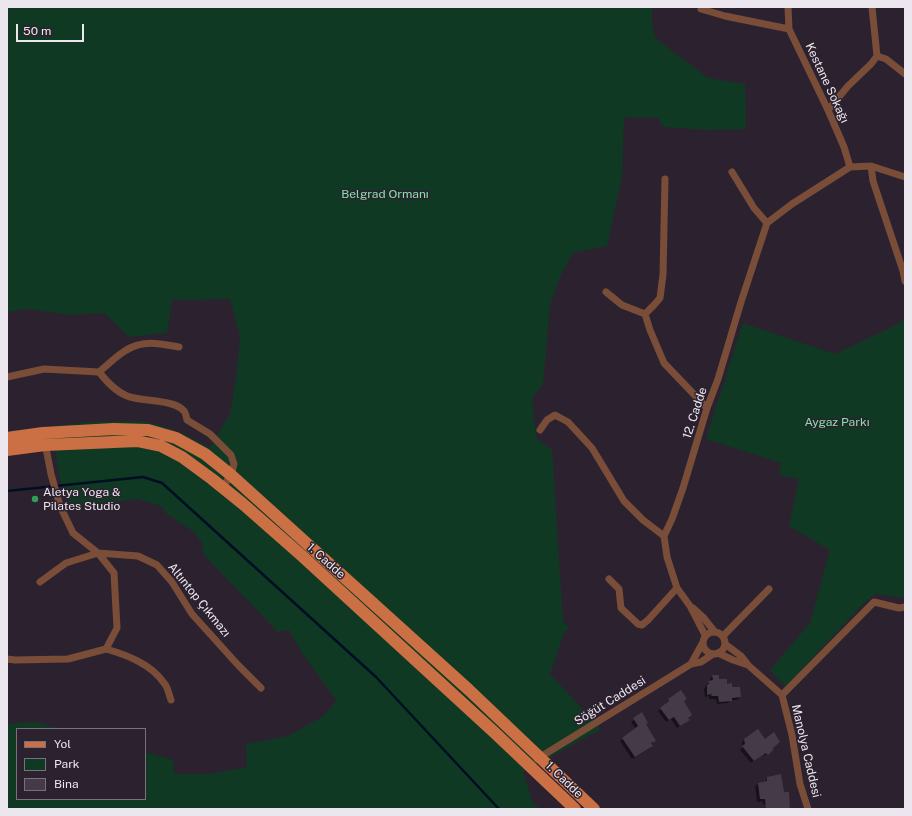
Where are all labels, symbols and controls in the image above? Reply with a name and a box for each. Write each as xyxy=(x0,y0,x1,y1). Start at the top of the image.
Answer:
scale bar xyxy=(18,16,86,42)
text: 50 m xyxy=(23,24,51,38)
street label: Kestane Sokağı xyxy=(802,41,852,125)
park label: Belgrad Ormanı xyxy=(341,187,429,201)
street label: 12. Cadde xyxy=(680,385,710,441)
park label: Aygaz Parkı xyxy=(804,415,870,429)
place label: Aletya Yoga & Pilates Studio xyxy=(43,485,120,513)
marker: Aletya Yoga & Pilates Studio xyxy=(30,494,40,504)
street label: 1. Cadde xyxy=(304,540,348,582)
street label: Altıntop Çıkmazı xyxy=(165,560,233,640)
street label: Söğüt Caddesi xyxy=(572,673,648,729)
street label: Manolya Caddesi xyxy=(788,703,824,799)
legend xyxy=(16,728,146,800)
text: Yol xyxy=(54,737,71,751)
text: Park xyxy=(54,757,80,771)
street label: 1. Cadde xyxy=(542,759,586,801)
text: Bina xyxy=(54,777,79,791)

